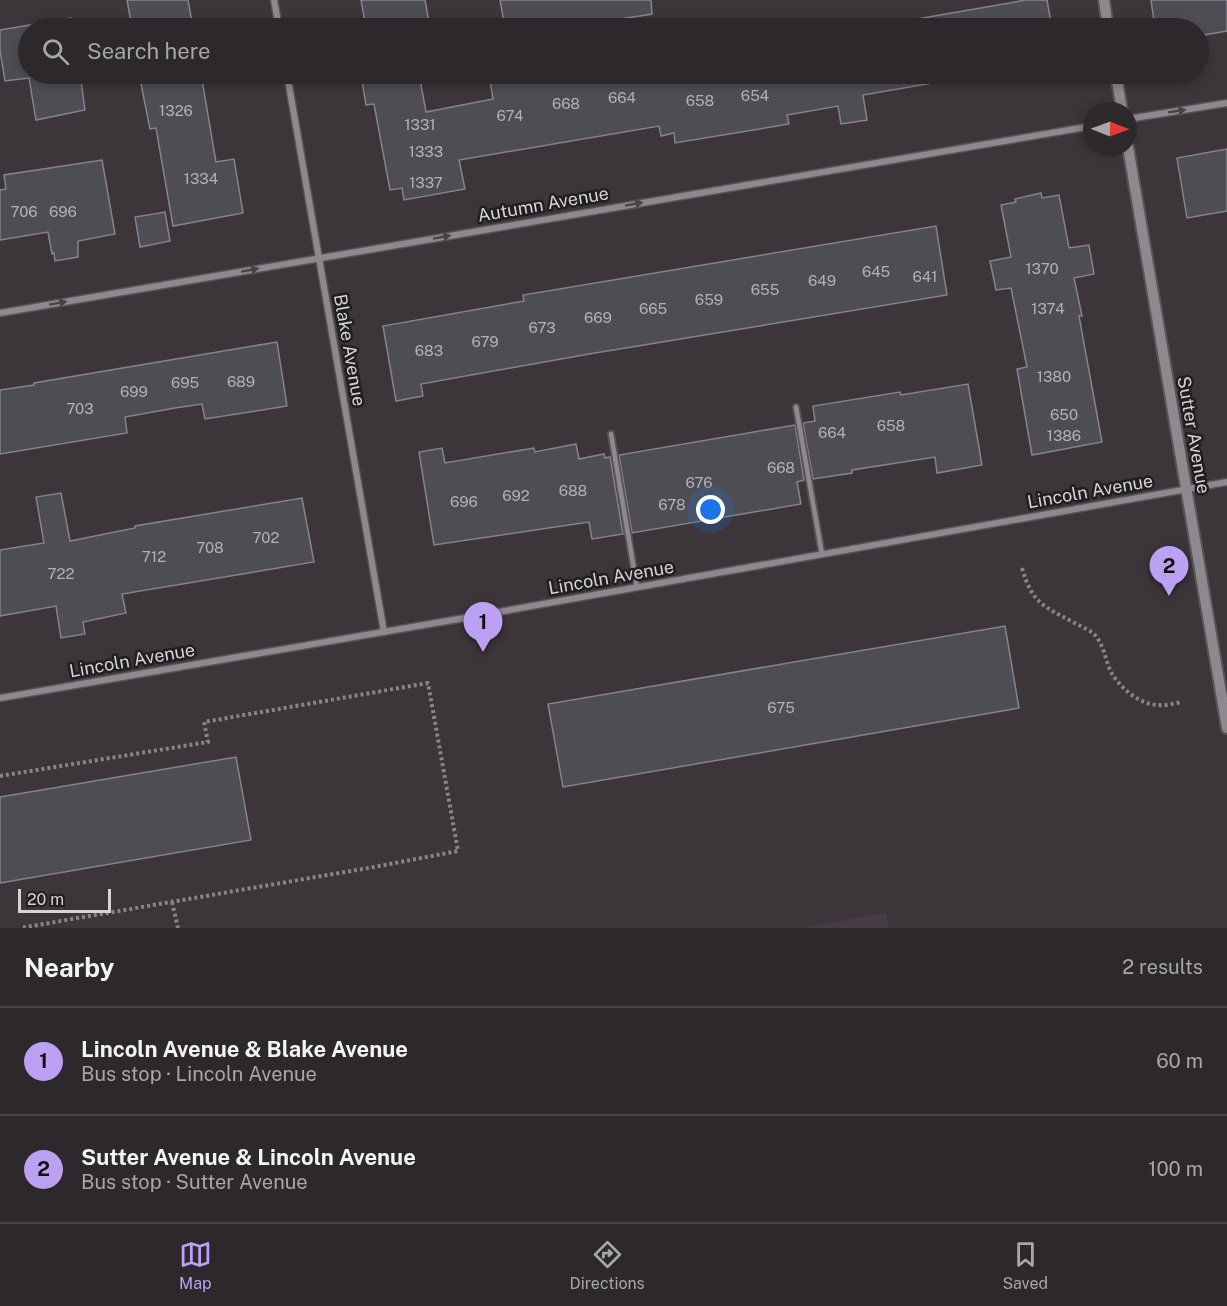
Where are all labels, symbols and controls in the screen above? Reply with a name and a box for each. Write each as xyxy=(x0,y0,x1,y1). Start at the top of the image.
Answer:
search box xyxy=(18,18,1209,84)
icon: search xyxy=(39,35,72,68)
text: Search here xyxy=(87,38,211,64)
house number: 654 xyxy=(741,87,769,104)
house number: 664 xyxy=(608,89,636,106)
house number: 658 xyxy=(686,92,714,109)
house number: 668 xyxy=(552,95,580,112)
house number: 1326 xyxy=(159,102,193,119)
north arrow xyxy=(1083,102,1137,156)
one-way arrow xyxy=(1168,106,1187,115)
house number: 674 xyxy=(496,107,524,124)
house number: 1331 xyxy=(404,116,436,133)
house number: 1333 xyxy=(409,143,443,160)
house number: 1334 xyxy=(184,170,218,187)
house number: 1337 xyxy=(409,174,443,191)
street label: Autumn Avenue xyxy=(476,182,610,226)
one-way arrow xyxy=(625,199,644,208)
house number: 706 xyxy=(10,203,38,220)
house number: 696 xyxy=(49,203,77,220)
one-way arrow xyxy=(433,232,452,241)
house number: 1370 xyxy=(1025,260,1059,277)
house number: 645 xyxy=(862,263,890,280)
one-way arrow xyxy=(240,265,259,274)
house number: 641 xyxy=(913,268,937,285)
house number: 649 xyxy=(808,272,836,289)
house number: 655 xyxy=(751,281,779,298)
house number: 659 xyxy=(695,291,723,308)
street label: Blake Avenue xyxy=(330,292,370,408)
one-way arrow xyxy=(48,298,67,307)
house number: 665 xyxy=(639,300,667,317)
house number: 1374 xyxy=(1031,300,1065,317)
house number: 669 xyxy=(584,309,612,326)
house number: 673 xyxy=(528,319,556,336)
house number: 679 xyxy=(471,333,499,350)
house number: 683 xyxy=(415,342,443,359)
house number: 1380 xyxy=(1037,368,1071,385)
house number: 689 xyxy=(227,373,255,390)
house number: 695 xyxy=(171,374,199,391)
street label: Sutter Avenue xyxy=(1173,375,1215,495)
house number: 699 xyxy=(120,383,148,400)
house number: 703 xyxy=(66,400,94,417)
house number: 650 xyxy=(1050,406,1078,423)
house number: 658 xyxy=(877,417,905,434)
house number: 664 xyxy=(818,424,846,441)
house number: 1386 xyxy=(1047,427,1081,444)
house number: 668 xyxy=(767,459,795,476)
street label: Lincoln Avenue xyxy=(1026,470,1154,512)
house number: 676 xyxy=(685,474,713,491)
house number: 688 xyxy=(559,482,587,499)
house number: 692 xyxy=(502,487,530,504)
house number: 696 xyxy=(450,493,478,510)
your location xyxy=(696,495,725,524)
house number: 678 xyxy=(658,496,686,513)
house number: 702 xyxy=(253,529,279,546)
house number: 708 xyxy=(196,539,224,556)
pin: 2 xyxy=(1150,546,1188,596)
house number: 712 xyxy=(142,548,166,565)
street label: Lincoln Avenue xyxy=(547,556,675,598)
house number: 722 xyxy=(48,565,75,582)
pin: 1 xyxy=(464,602,502,652)
street label: Lincoln Avenue xyxy=(68,639,196,681)
house number: 675 xyxy=(767,699,795,716)
scale bar xyxy=(18,886,111,914)
text: 20 m xyxy=(27,890,64,909)
text: Nearby xyxy=(24,952,114,983)
text: 2 results xyxy=(1122,955,1203,979)
text: Lincoln Avenue & Blake Avenue xyxy=(81,1036,408,1062)
text: 1 xyxy=(39,1049,48,1073)
text: 60 m xyxy=(1156,1049,1203,1073)
text: Bus stop · Lincoln Avenue xyxy=(81,1062,317,1086)
text: Sutter Avenue & Lincoln Avenue xyxy=(81,1144,416,1170)
text: 2 xyxy=(37,1157,50,1181)
text: 100 m xyxy=(1148,1157,1203,1181)
text: Bus stop · Sutter Avenue xyxy=(81,1170,308,1194)
tab: Map xyxy=(179,1238,212,1293)
tab: Directions xyxy=(570,1238,645,1293)
tab: Saved xyxy=(1002,1238,1048,1293)

